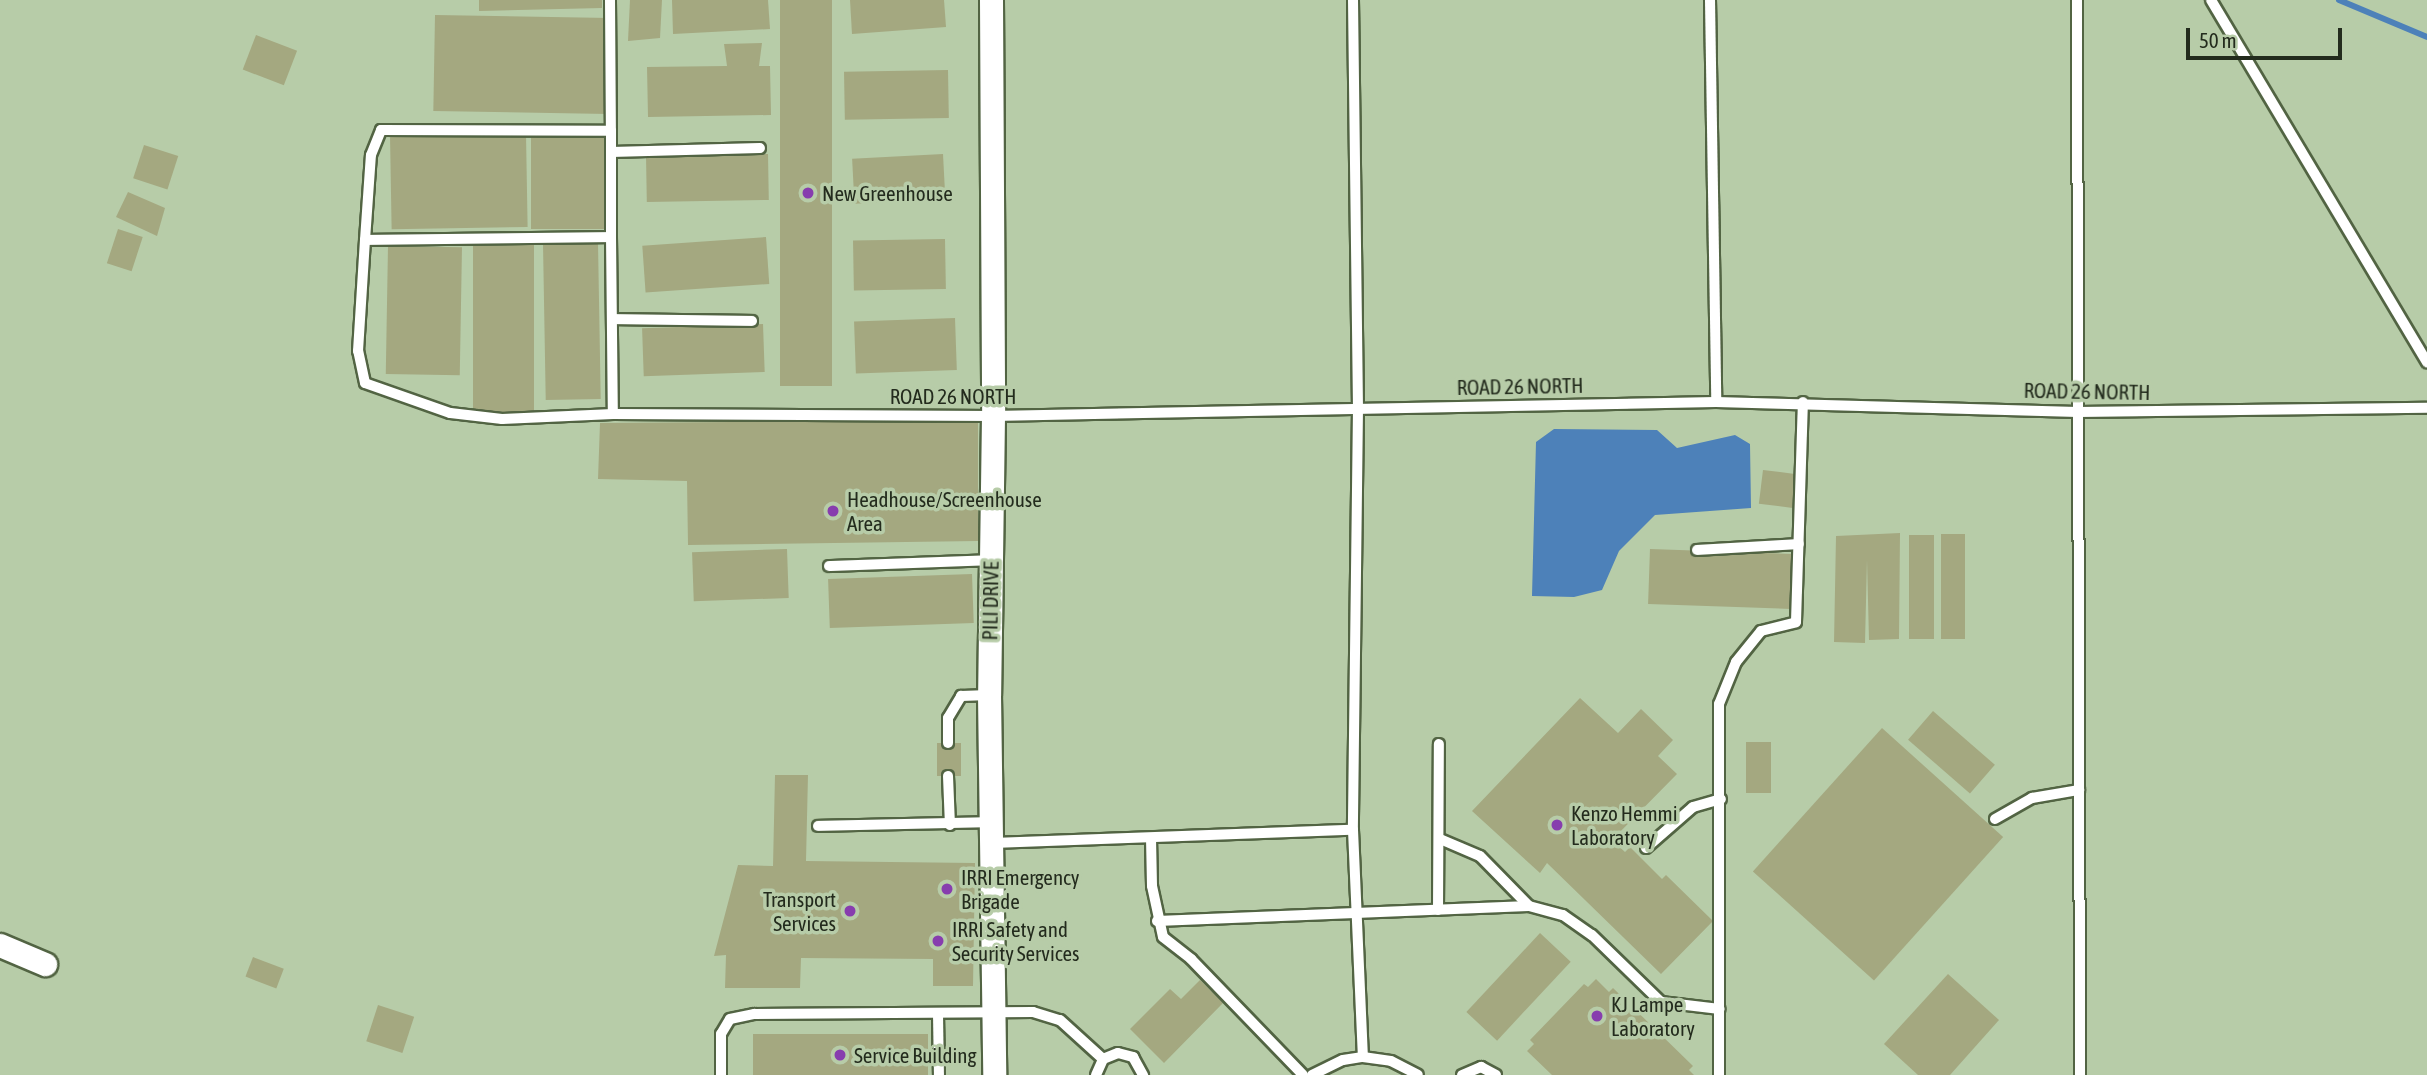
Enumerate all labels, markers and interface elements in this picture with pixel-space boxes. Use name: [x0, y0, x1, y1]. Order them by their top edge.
scale bar: [2189, 14, 2345, 58]
text: 50 m: [2199, 28, 2237, 52]
place label: New Greenhouse: [822, 180, 953, 206]
marker: New Greenhouse: [800, 185, 816, 201]
street label: ROAD 26 NORTH: [1456, 372, 1584, 400]
street label: ROAD 26 NORTH: [2023, 377, 2151, 405]
street label: ROAD 26 NORTH: [890, 383, 1016, 409]
place label: Headhouse/Screenhouse Area: [847, 486, 1042, 536]
marker: Headhouse/Screenhouse Area: [825, 503, 841, 519]
street label: PILI DRIVE: [977, 561, 1003, 641]
place label: Kenzo Hemmi Laboratory: [1571, 800, 1677, 850]
marker: Kenzo Hemmi Laboratory: [1549, 817, 1565, 833]
place label: IRRI Emergency Brigade: [961, 864, 1080, 914]
marker: IRRI Emergency Brigade: [939, 881, 955, 897]
place label: Transport Services: [763, 886, 836, 936]
marker: Transport Services: [842, 903, 858, 919]
place label: IRRI Safety and Security Services: [952, 916, 1080, 966]
marker: IRRI Safety and Security Services: [930, 933, 946, 949]
place label: KJ Lampe Laboratory: [1611, 991, 1695, 1041]
marker: KJ Lampe Laboratory: [1589, 1008, 1605, 1024]
place label: Service Building: [854, 1042, 976, 1068]
marker: Service Building: [832, 1047, 848, 1063]

